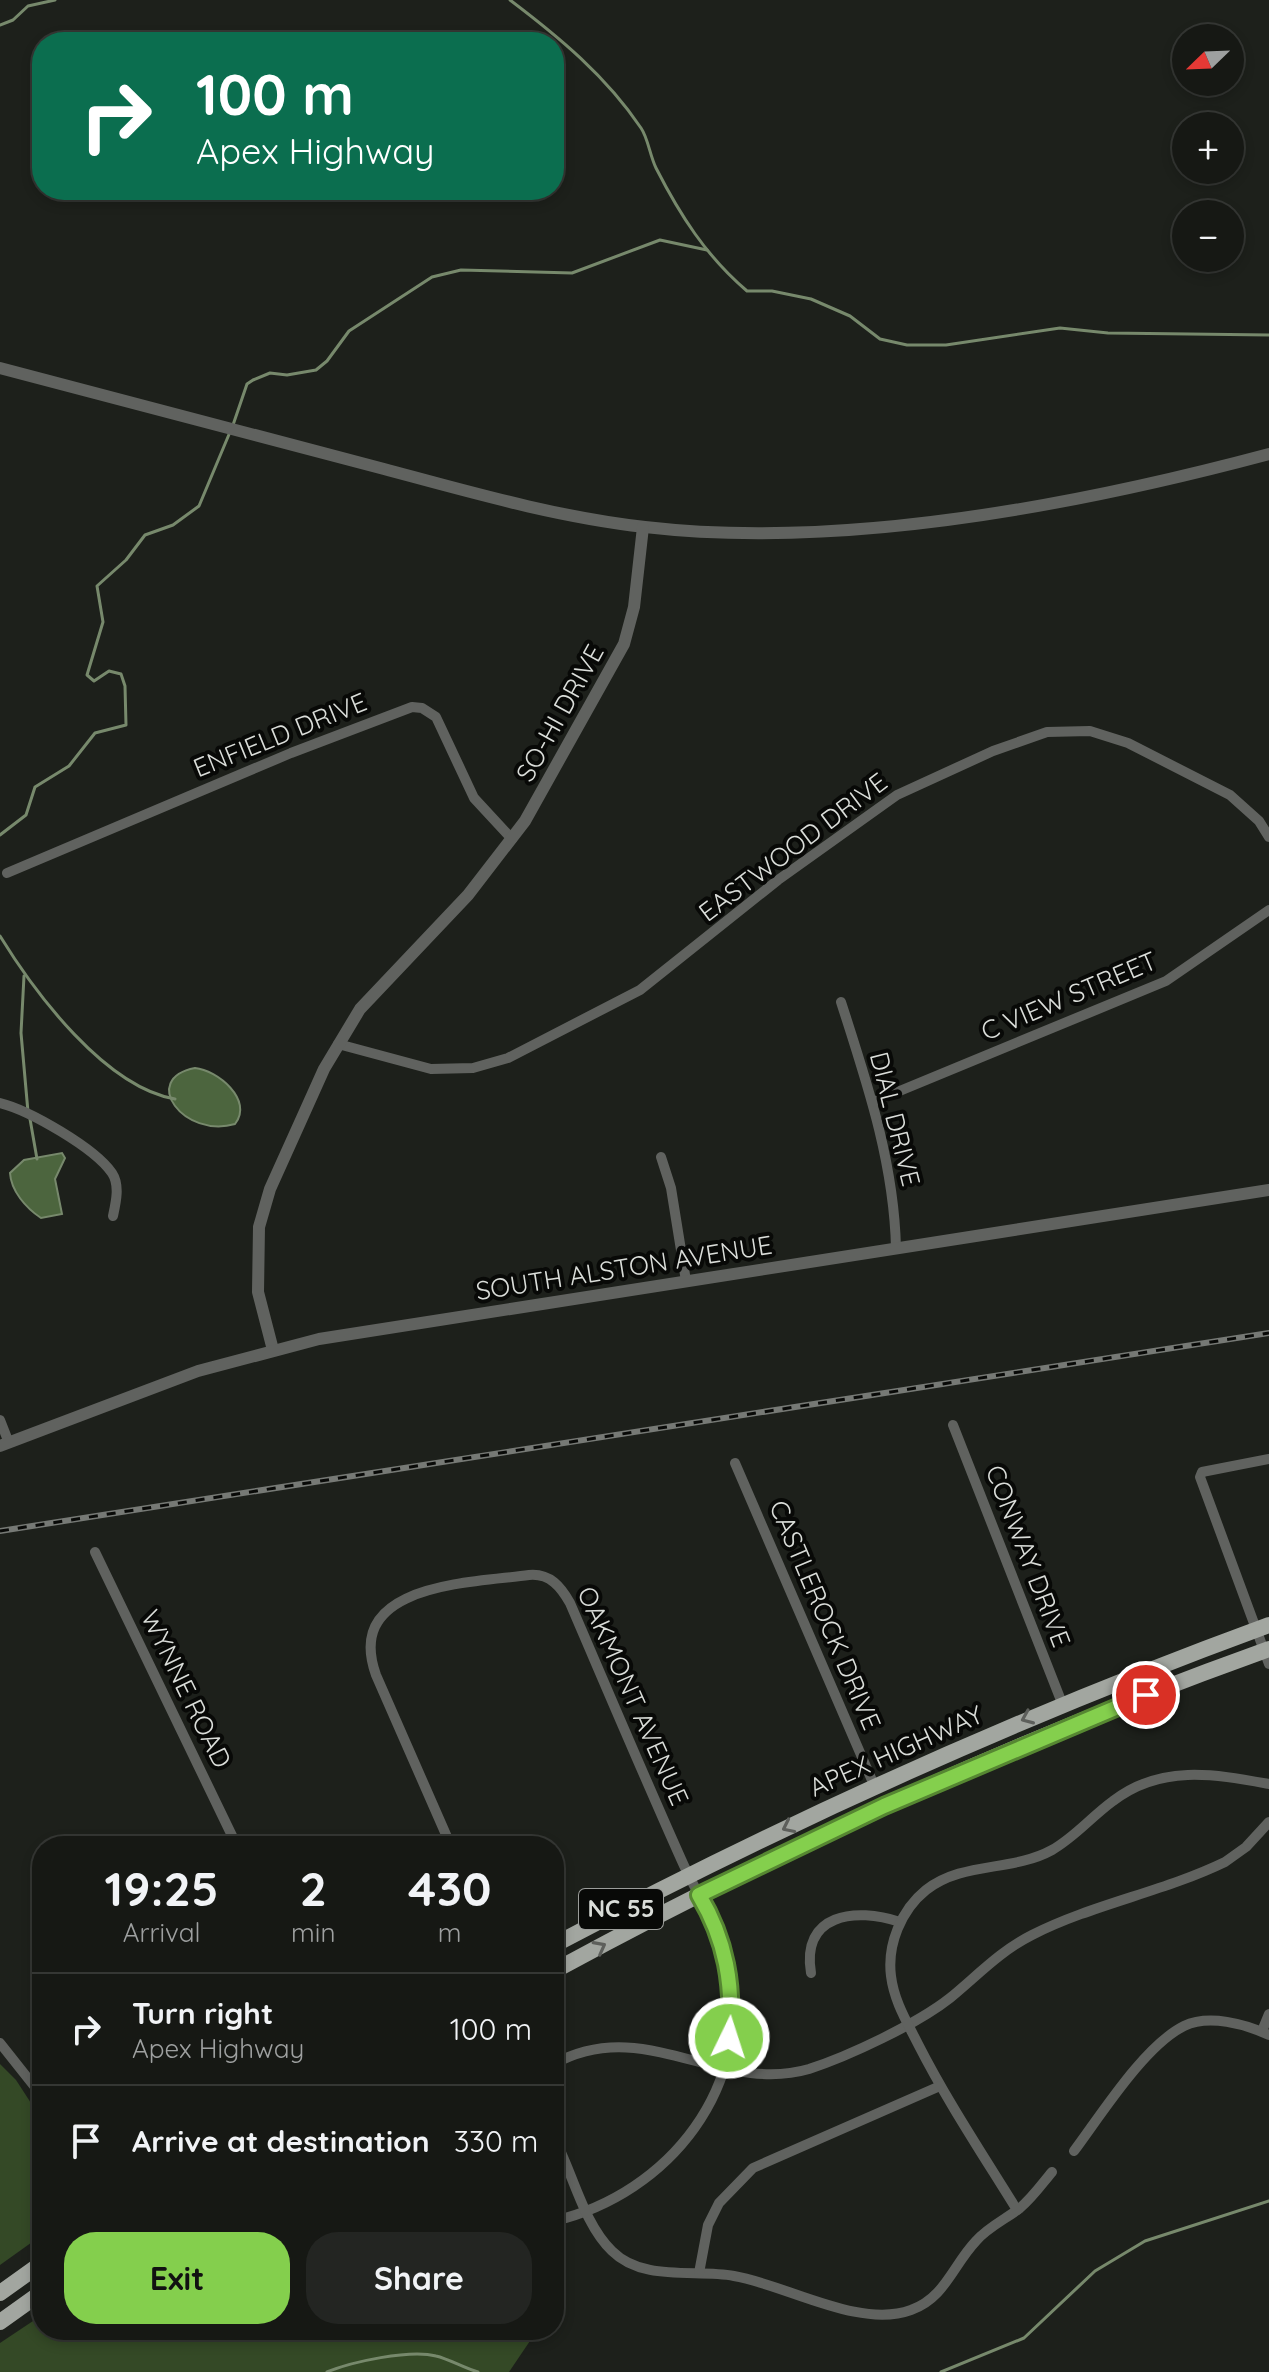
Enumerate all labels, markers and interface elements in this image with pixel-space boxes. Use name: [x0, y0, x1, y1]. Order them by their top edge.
north arrow: [1172, 24, 1244, 96]
map controls: [1172, 24, 1244, 272]
text: 100 m: [196, 59, 354, 129]
icon: right: [64, 64, 168, 168]
button: +: [1172, 112, 1244, 184]
text: Apex Highway: [196, 128, 434, 173]
button: −: [1172, 200, 1244, 272]
street label: SO-HI DRIVE: [508, 638, 611, 787]
street label: ENFIELD DRIVE: [188, 685, 371, 784]
street label: EASTWOOD DRIVE: [692, 765, 893, 928]
street label: C VIEW STREET: [976, 944, 1162, 1047]
street label: DIAL DRIVE: [863, 1048, 928, 1190]
street label: SOUTH ALSTON AVENUE: [473, 1228, 775, 1307]
street label: CONWAY DRIVE: [979, 1460, 1078, 1652]
street label: CASTLEROCK DRIVE: [762, 1495, 889, 1735]
street label: OAKMONT AVENUE: [570, 1581, 697, 1810]
street label: WYNNE ROAD: [134, 1604, 239, 1773]
pin: [1112, 1661, 1180, 1729]
icon: arrive: [1124, 1673, 1168, 1717]
street label: APEX HIGHWAY: [804, 1697, 988, 1804]
one-way arrow: [1021, 1709, 1035, 1725]
one-way arrow: [782, 1818, 797, 1833]
text: 19:25: [105, 1858, 219, 1918]
text: 2: [300, 1858, 327, 1918]
text: 430: [408, 1858, 491, 1918]
road number: NC 55: [579, 1889, 663, 1929]
text: Arrival: [123, 1916, 200, 1949]
text: min: [291, 1916, 335, 1949]
text: m: [438, 1916, 462, 1949]
one-way arrow: [591, 1942, 606, 1957]
text: Turn right: [132, 1994, 273, 2032]
position arrow: [687, 1996, 771, 2080]
icon: right: [64, 2007, 108, 2051]
text: 100 m: [450, 2010, 532, 2048]
text: Apex Highway: [132, 2032, 304, 2065]
icon: arrive: [64, 2119, 108, 2163]
text: Arrive at destination: [132, 2122, 430, 2160]
text: 330 m: [454, 2122, 538, 2160]
button: Exit: [64, 2232, 290, 2324]
button: Share: [306, 2232, 532, 2324]

